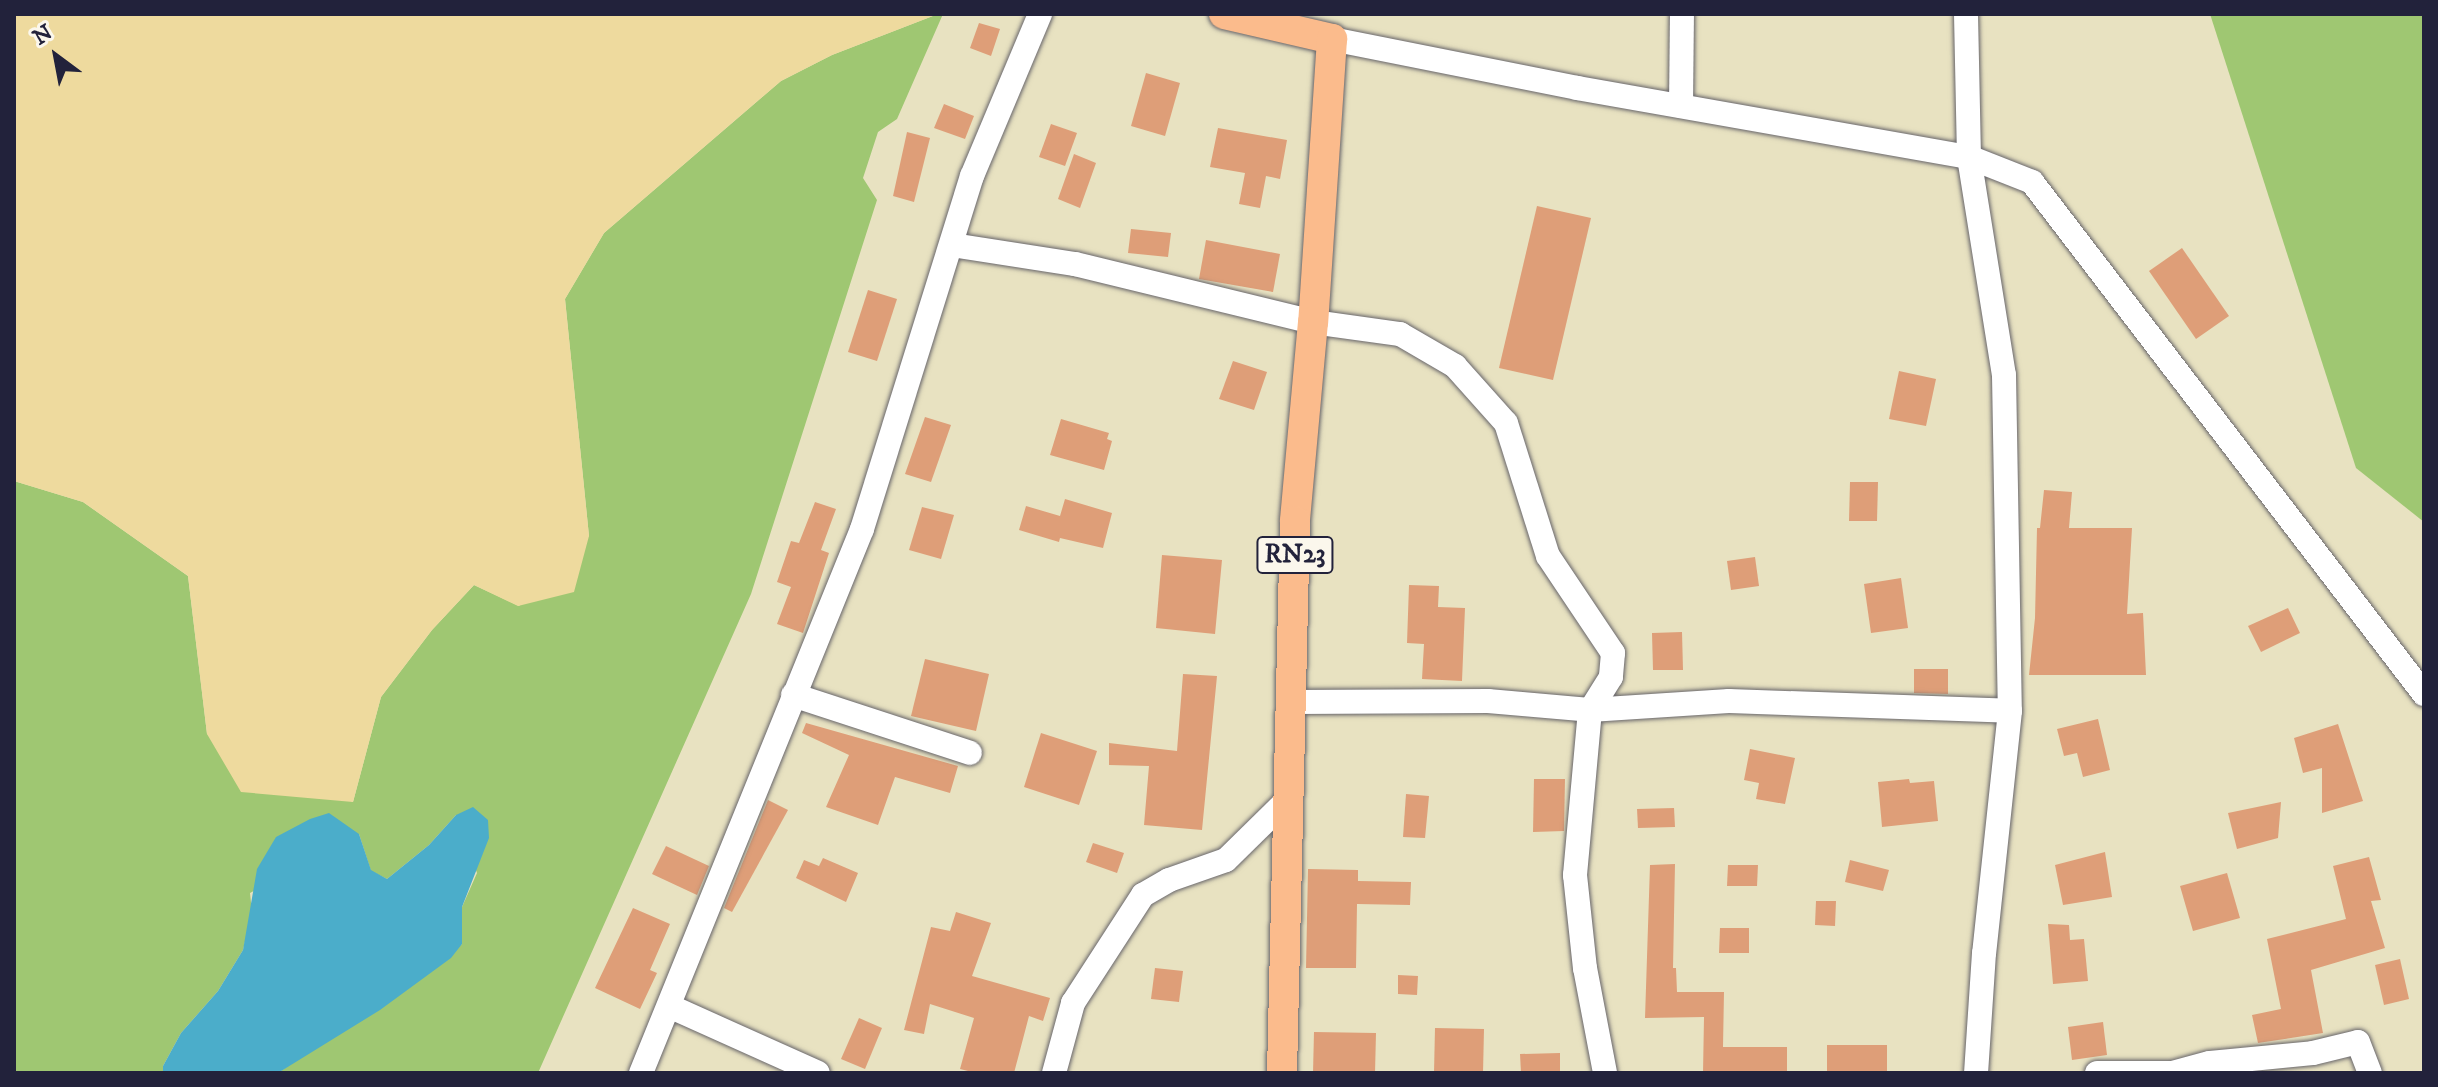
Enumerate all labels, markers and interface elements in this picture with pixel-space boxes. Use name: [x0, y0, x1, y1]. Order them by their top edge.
north arrow: [16, 16, 96, 96]
text: N: [28, 19, 58, 51]
road number: RN23: [1255, 533, 1335, 577]

